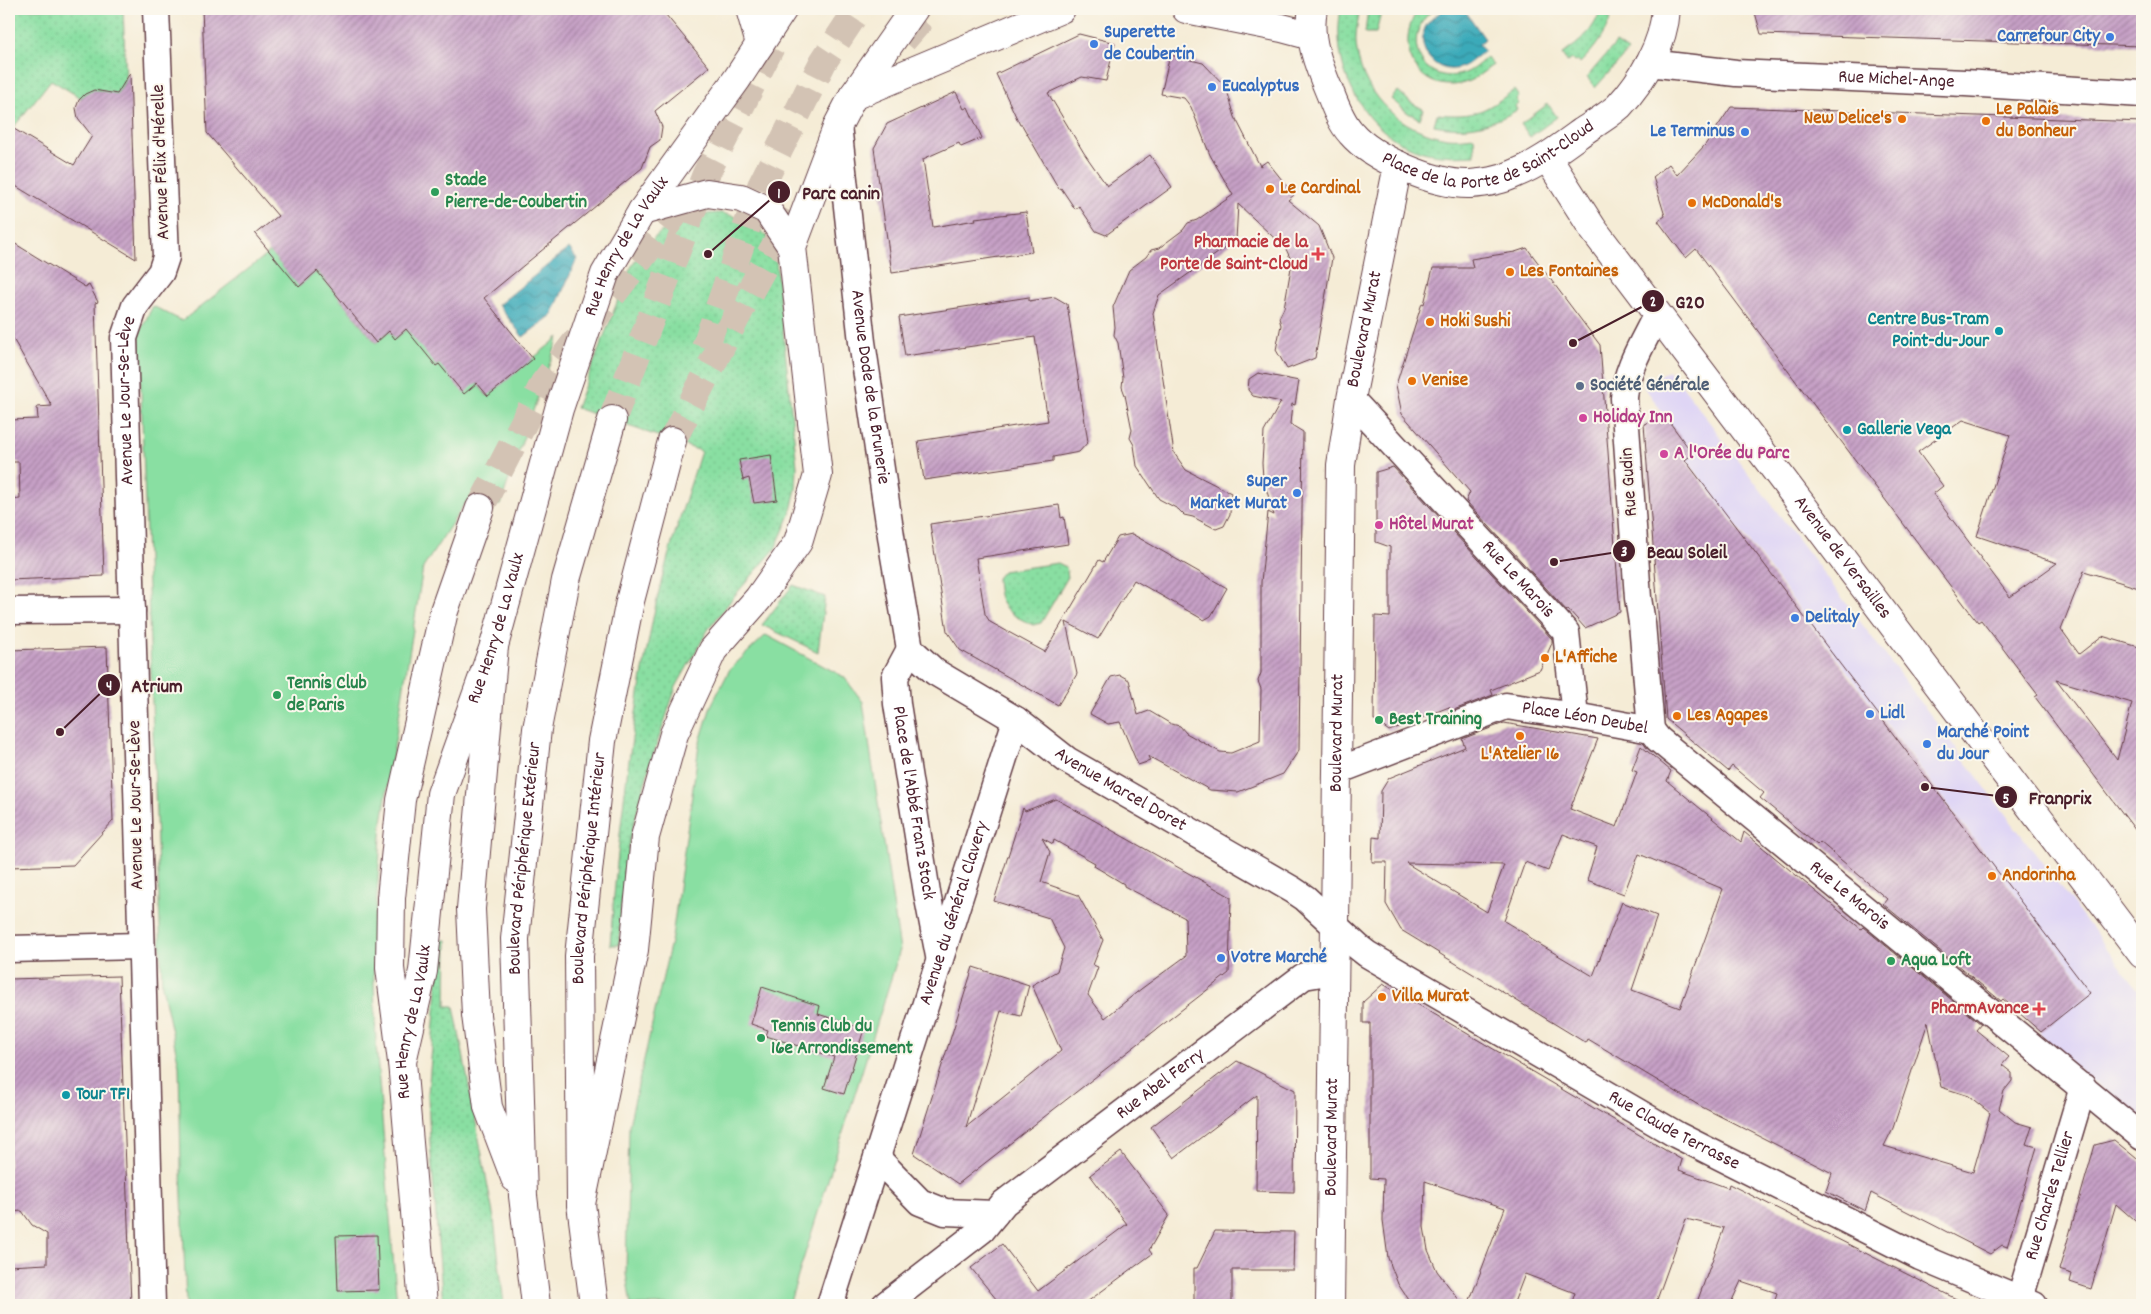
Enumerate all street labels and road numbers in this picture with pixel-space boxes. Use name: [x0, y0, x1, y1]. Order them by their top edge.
street label: Rue Michel-Ange: [1838, 64, 1955, 96]
street label: Avenue Félix d'Hérelle: [146, 84, 178, 240]
street label: Place de la Porte de Saint-Cloud: [1377, 114, 1600, 198]
street label: Rue Henry de La Vaulx: [578, 171, 676, 320]
street label: Boulevard Murat: [1340, 269, 1390, 390]
street label: Avenue Dode de la Brunerie: [843, 288, 897, 486]
street label: Avenue Le Jour-Se-Lève: [111, 312, 144, 486]
street label: Rue Gudin: [1614, 447, 1646, 517]
street label: Avenue de Versailles: [1786, 491, 1898, 625]
street label: Rue Le Marois: [1475, 535, 1561, 625]
street label: Rue Henry de La Vaulx: [461, 550, 532, 708]
street label: Boulevard Murat: [1323, 674, 1352, 792]
street label: Place Léon Deubel: [1520, 695, 1651, 743]
street label: Place de l'Abbé Franz Stock: [884, 704, 942, 902]
street label: Avenue Le Jour-Se-Lève: [122, 720, 152, 890]
street label: Boulevard Périphérique Extérieur: [501, 741, 549, 975]
street label: Avenue Marcel Doret: [1048, 741, 1191, 839]
street label: Boulevard Périphérique Intérieur: [565, 751, 614, 984]
street label: Avenue du Général Clavery: [913, 818, 996, 1009]
street label: Rue Le Marois: [1803, 855, 1896, 938]
street label: Rue Henry de La Vaulx: [388, 944, 439, 1100]
street label: Rue Abel Ferry: [1111, 1042, 1211, 1127]
street label: Boulevard Murat: [1318, 1078, 1346, 1196]
street label: Rue Claude Terrasse: [1603, 1084, 1744, 1178]
street label: Rue Charles Tellier: [2019, 1128, 2083, 1264]

